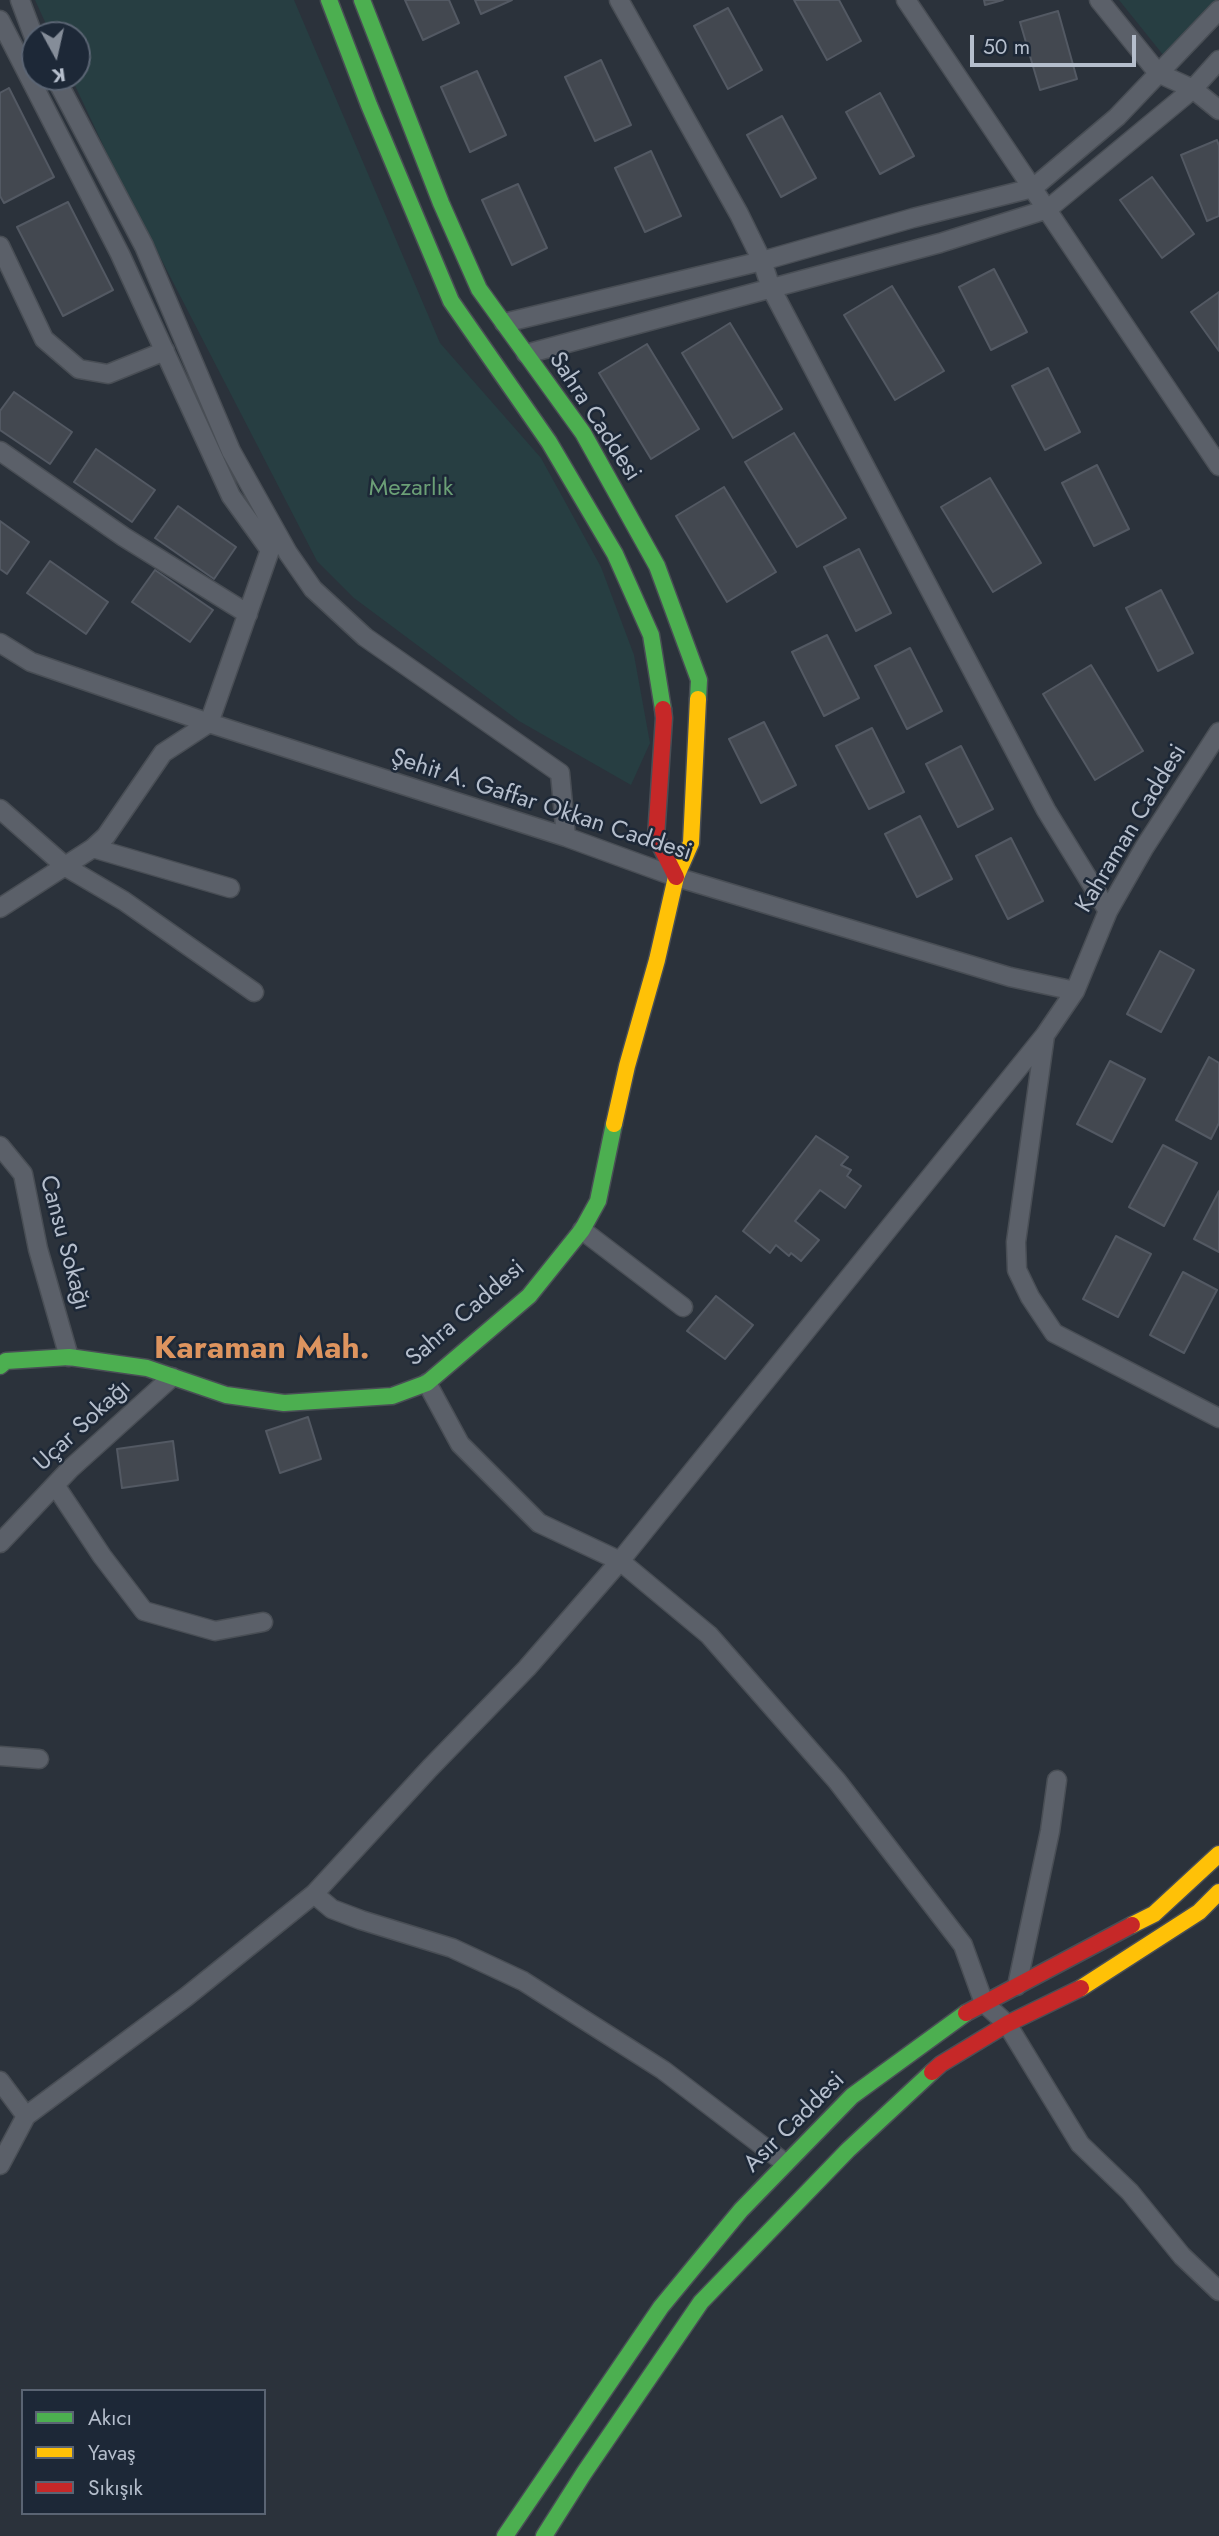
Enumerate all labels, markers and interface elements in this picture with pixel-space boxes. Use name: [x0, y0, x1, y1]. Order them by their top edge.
north arrow: [21, 21, 91, 91]
scale bar: [974, 21, 1140, 65]
text: 50 m: [983, 32, 1030, 62]
text: K: [50, 61, 67, 90]
street label: Sahra Caddesi: [542, 347, 646, 487]
park label: Mezarlık: [369, 475, 453, 503]
street label: Kahraman Caddesi: [1070, 740, 1194, 918]
street label: Şehit A. Gaffar Okkan Caddesi: [387, 744, 695, 868]
street label: Cansu Sokağı: [32, 1172, 96, 1314]
street label: Sahra Caddesi: [401, 1255, 531, 1373]
district label: Karaman Mah.: [154, 1331, 370, 1369]
street label: Uçar Sokağı: [29, 1374, 137, 1478]
street label: Asır Caddesi: [739, 2067, 851, 2179]
legend: [21, 2389, 266, 2515]
text: Akıcı: [88, 2403, 132, 2433]
text: Yavaş: [88, 2438, 135, 2468]
text: Sıkışık: [88, 2473, 143, 2503]

